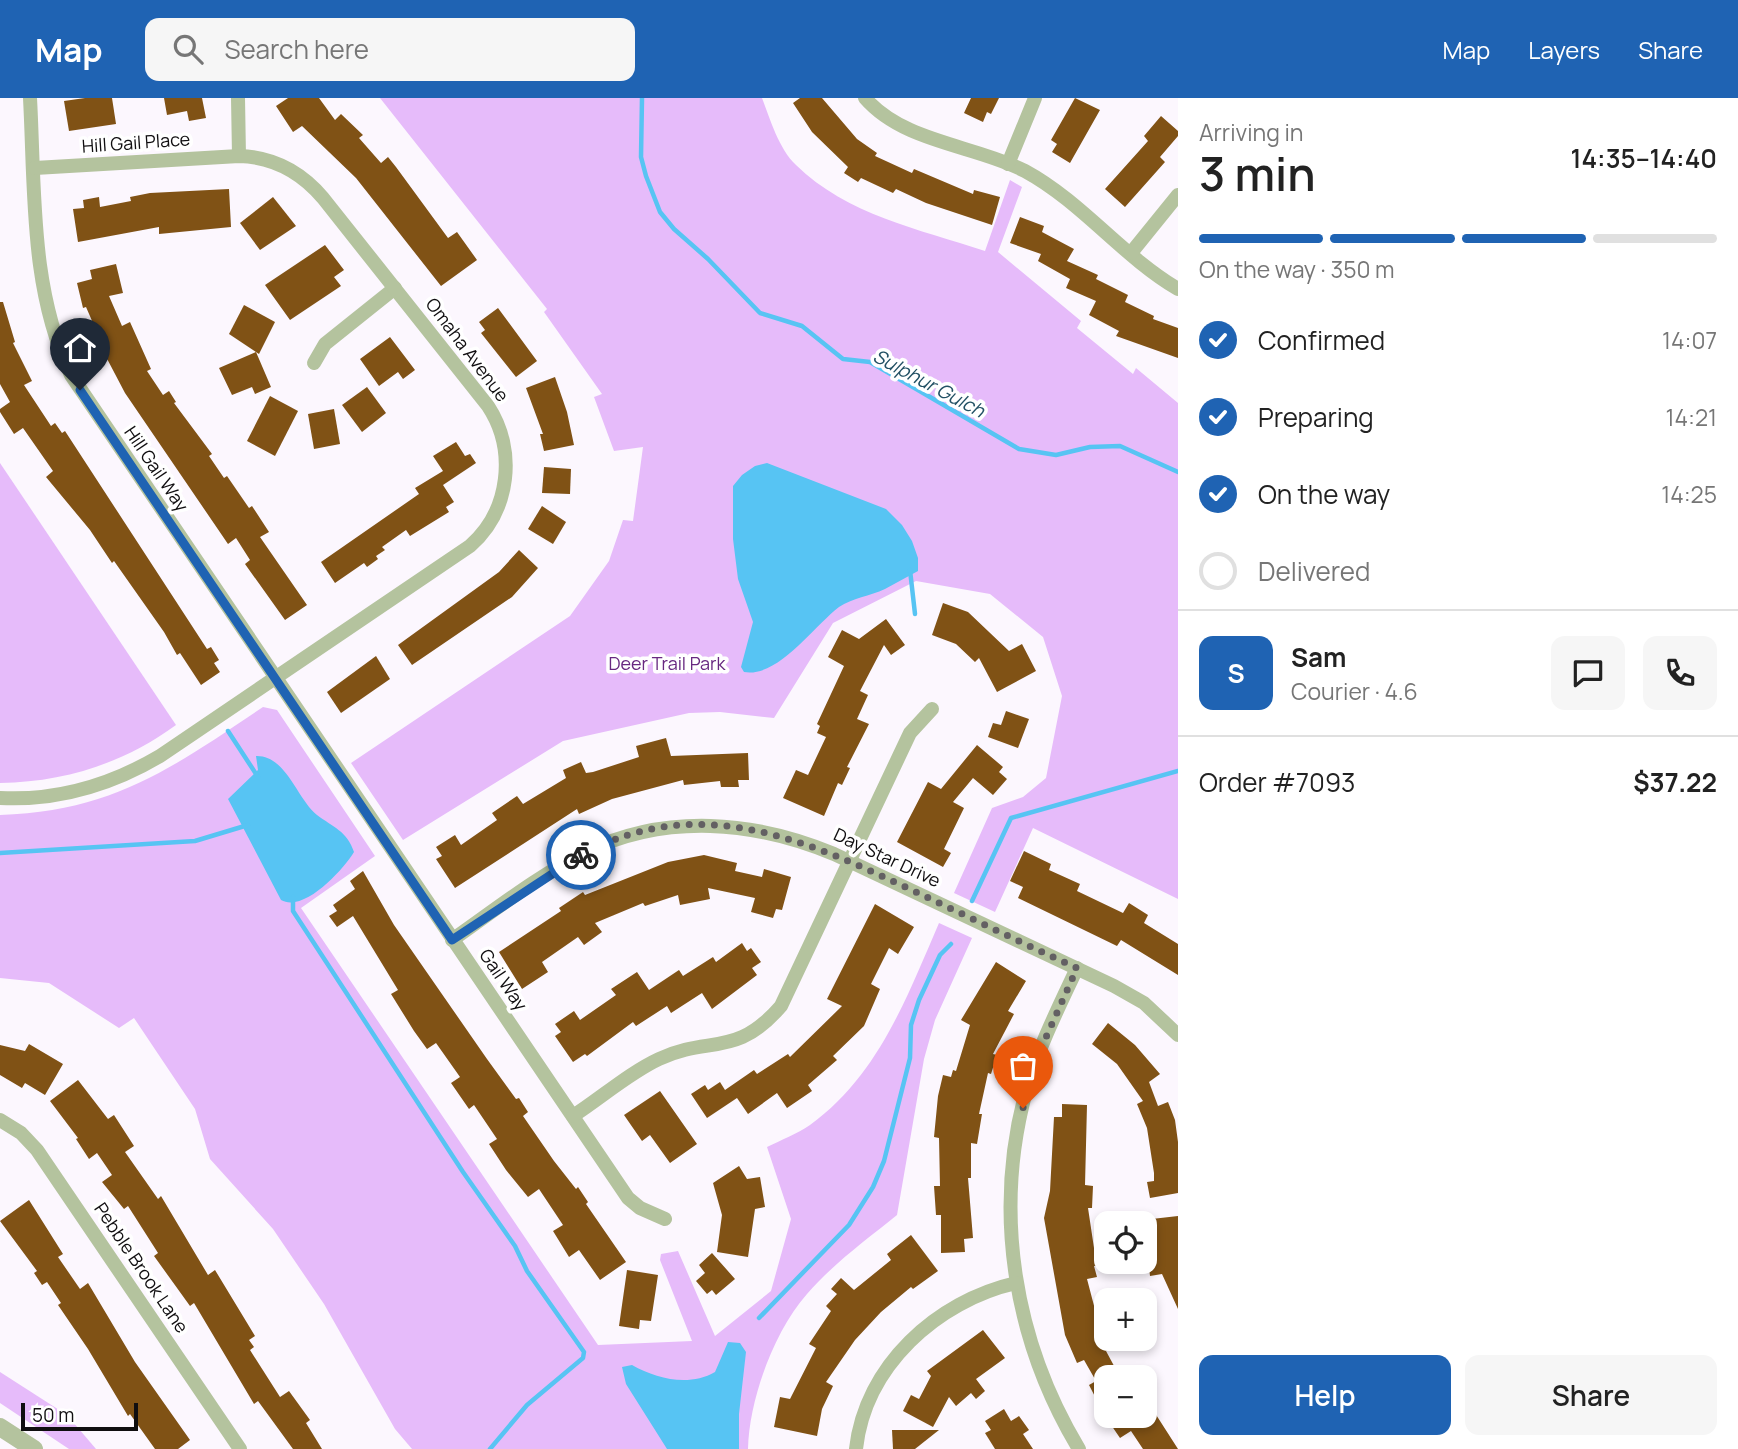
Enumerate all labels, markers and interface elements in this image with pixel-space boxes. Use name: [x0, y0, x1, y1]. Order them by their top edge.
search box: [145, 18, 635, 81]
text: Map: [35, 27, 103, 72]
icon: search: [169, 30, 207, 68]
text: Search here: [225, 31, 369, 67]
text: Map: [1443, 33, 1490, 66]
text: Layers: [1528, 33, 1600, 66]
text: Share: [1638, 33, 1703, 66]
text: Arriving in: [1199, 116, 1304, 148]
street label: Hill Gail Place: [81, 126, 191, 158]
text: 14:35–14:40: [1570, 140, 1717, 176]
text: 3 min: [1199, 142, 1316, 205]
text: On the way · 350 m: [1199, 253, 1395, 285]
street label: Omaha Avenue: [421, 293, 515, 406]
pin: [50, 318, 110, 390]
icon: check: [1199, 321, 1237, 359]
text: Confirmed: [1258, 322, 1385, 358]
text: 14:07: [1662, 324, 1717, 356]
icon: home: [61, 329, 99, 367]
water label: Sulphur Gulch: [869, 343, 990, 424]
icon: check: [1199, 398, 1237, 436]
text: Preparing: [1258, 399, 1374, 435]
text: 14:21: [1666, 401, 1717, 433]
street label: Hill Gail Way: [119, 421, 195, 516]
icon: check: [1199, 475, 1237, 513]
text: On the way: [1258, 476, 1390, 512]
text: 14:25: [1661, 478, 1717, 510]
text: Delivered: [1258, 553, 1370, 589]
button: chat: [1551, 636, 1625, 710]
button: phone: [1643, 636, 1717, 710]
text: Sam: [1291, 639, 1346, 675]
park label: Deer Trail Park: [608, 651, 727, 675]
text: S: [1227, 655, 1245, 691]
text: Courier · 4.6: [1291, 675, 1418, 707]
text: Order #7093: [1199, 764, 1355, 800]
text: $37.22: [1633, 764, 1717, 800]
courier: [546, 820, 616, 890]
street label: Day Star Drive: [830, 822, 945, 892]
icon: bike: [562, 836, 600, 874]
street label: Gail Way: [474, 944, 534, 1015]
pin: [993, 1036, 1053, 1108]
icon: bag: [1004, 1047, 1042, 1085]
street label: Pebble Brook Lane: [89, 1198, 194, 1337]
map controls: [1094, 1211, 1157, 1428]
button: locate: [1094, 1211, 1157, 1274]
button: +: [1094, 1288, 1157, 1351]
button: Help: [1199, 1355, 1451, 1435]
button: Share: [1465, 1355, 1717, 1435]
button: −: [1094, 1365, 1157, 1428]
scale bar: [21, 1400, 138, 1432]
text: 50 m: [32, 1402, 74, 1428]

